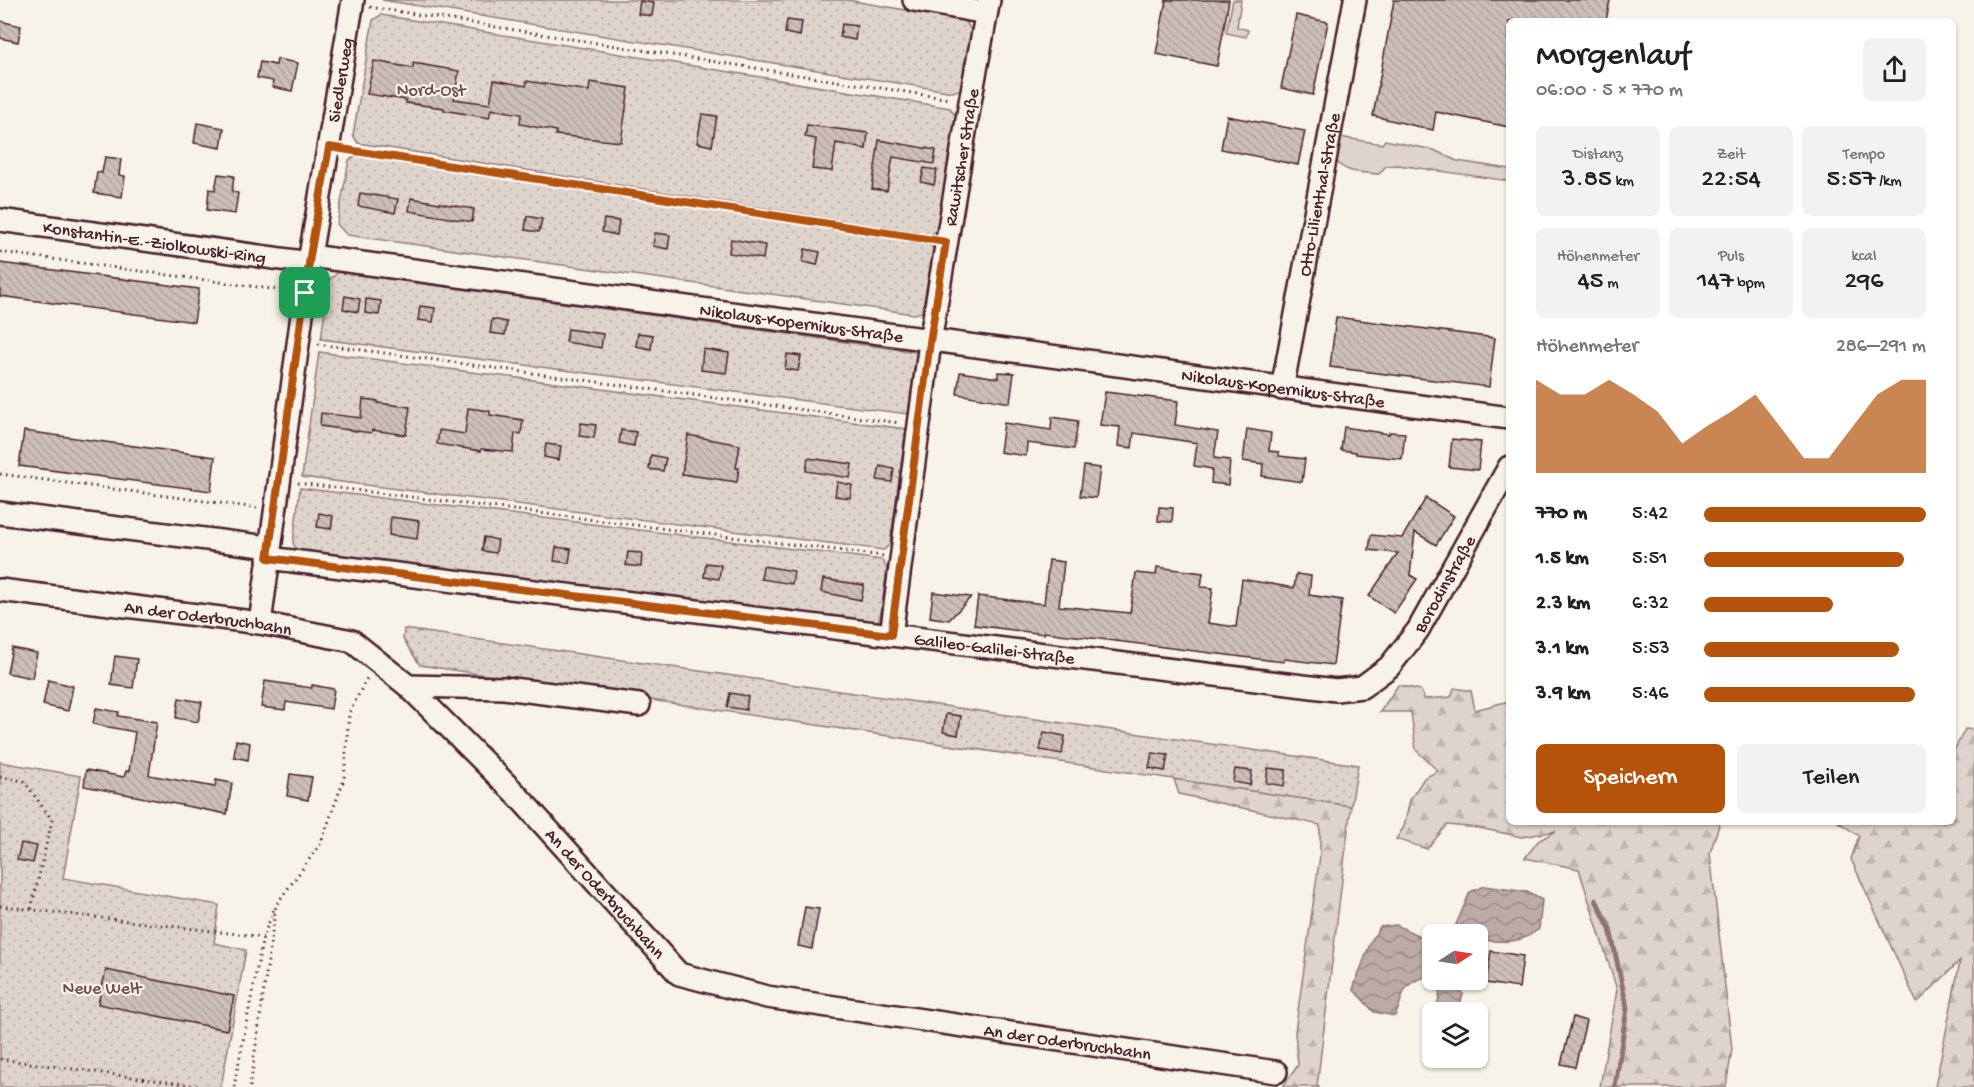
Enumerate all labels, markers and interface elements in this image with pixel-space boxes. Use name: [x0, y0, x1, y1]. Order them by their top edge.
street label: Siedlerweg: [325, 36, 359, 124]
text: Morgenlauf: [1536, 38, 1690, 76]
button: share: [1863, 38, 1926, 101]
text: 06:00 · 5 × 770 m: [1536, 80, 1683, 103]
park label: Nord-Ost: [397, 81, 467, 102]
street label: Rawitscher Straße: [941, 86, 985, 228]
street label: Otto-Lilienthal-Straße: [1295, 111, 1347, 278]
text: Distanz: [1573, 146, 1623, 165]
text: Zeit: [1717, 146, 1745, 165]
text: Tempo: [1843, 146, 1885, 165]
text: 3.85: [1562, 165, 1612, 196]
text: 22:54: [1701, 165, 1761, 196]
text: 5:57: [1826, 165, 1875, 196]
text: km: [1612, 173, 1634, 192]
text: /km: [1875, 173, 1902, 192]
street label: Konstantin-E.-Ziolkowski-Ring: [41, 218, 267, 270]
text: Höhenmeter: [1557, 248, 1639, 267]
text: Puls: [1718, 248, 1744, 267]
text: kcal: [1852, 248, 1876, 267]
pin: [279, 267, 330, 318]
text: 45: [1577, 267, 1603, 298]
text: 147: [1697, 267, 1733, 298]
text: 296: [1845, 267, 1883, 298]
text: m: [1603, 275, 1619, 294]
text: bpm: [1733, 275, 1765, 294]
icon: arrive: [288, 276, 321, 309]
street label: Nikolaus-Kopernikus-Straße: [698, 301, 905, 349]
text: Höhenmeter: [1536, 336, 1638, 359]
text: 286–291 m: [1836, 336, 1926, 359]
street label: Nikolaus-Kopernikus-Straße: [1180, 366, 1387, 414]
text: 770 m: [1536, 503, 1587, 526]
text: 5:42: [1632, 503, 1668, 526]
street label: Borodinstraße: [1410, 532, 1482, 638]
text: 1.5 km: [1536, 548, 1589, 571]
text: 5:51: [1632, 548, 1667, 571]
text: 2.3 km: [1536, 593, 1590, 616]
text: 6:32: [1632, 593, 1669, 616]
street label: An der Oderbruchbahn: [123, 598, 294, 642]
street label: Galileo-Galilei-Straße: [913, 630, 1076, 671]
text: 3.1 km: [1536, 638, 1589, 661]
text: 5:53: [1632, 638, 1670, 661]
text: 3.9 km: [1536, 683, 1591, 706]
text: 5:46: [1632, 683, 1668, 706]
button: Speichern: [1536, 744, 1725, 813]
button: Teilen: [1737, 744, 1926, 813]
street label: An der Oderbruchbahn: [539, 825, 669, 965]
north arrow: [1422, 924, 1488, 990]
map controls: [1422, 924, 1488, 1068]
park label: Neue Welt: [63, 979, 143, 1000]
button: layers: [1422, 1002, 1488, 1068]
street label: An der Oderbruchbahn: [982, 1021, 1153, 1067]

